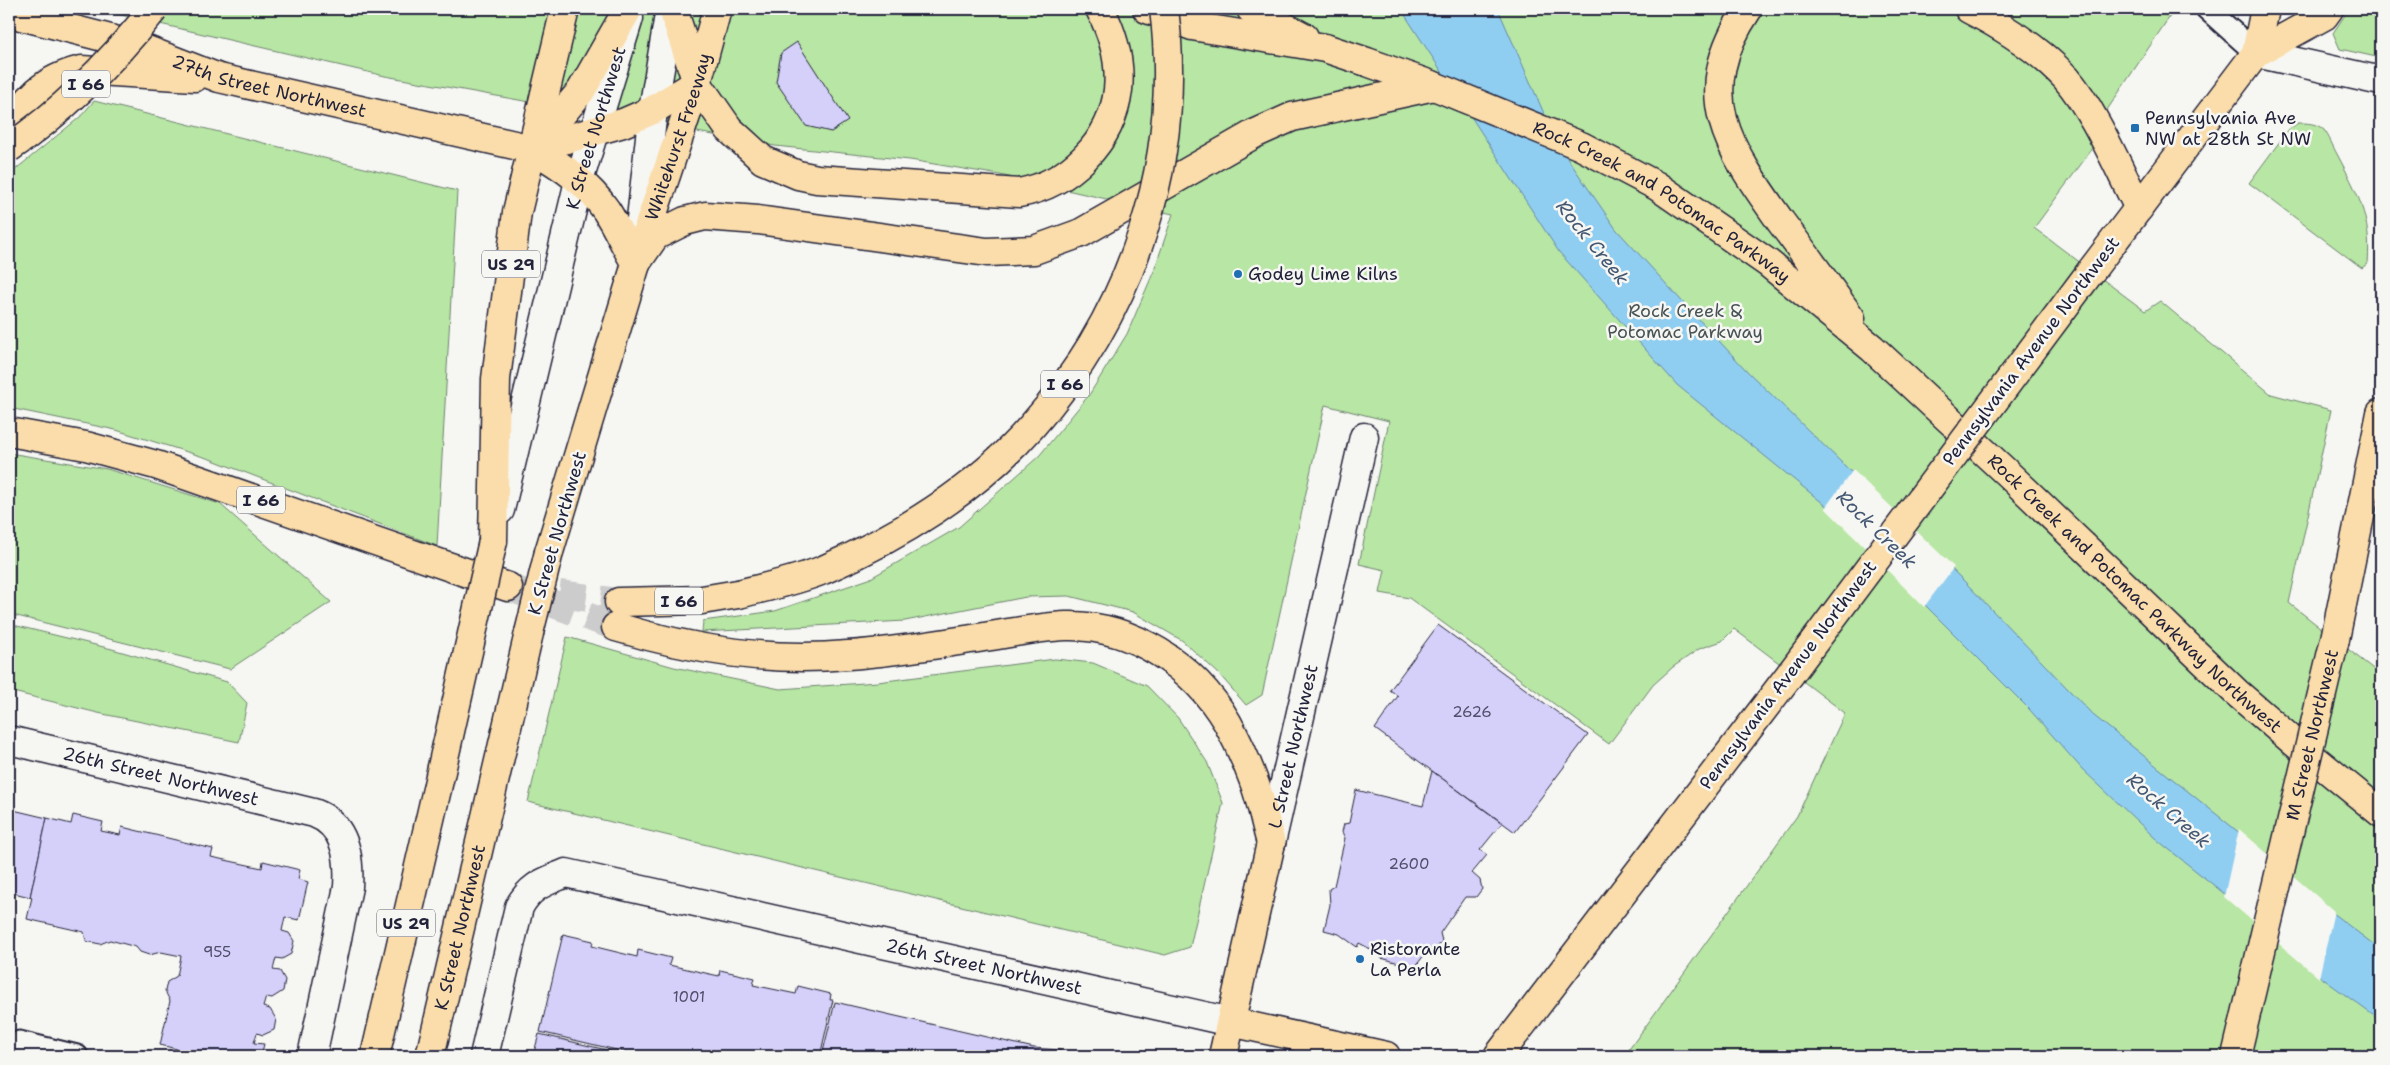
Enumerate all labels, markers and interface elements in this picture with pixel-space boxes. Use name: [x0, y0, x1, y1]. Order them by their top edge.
street label: K Street Northwest: [561, 43, 632, 212]
street label: 27th Street Northwest: [169, 49, 369, 123]
street label: Whitehurst Freeway: [639, 50, 717, 224]
road number: I 66: [62, 70, 110, 98]
place label: Pennsylvania Ave NW at 28th St NW: [2145, 106, 2311, 151]
street label: Rock Creek and Potomac Parkway: [1527, 119, 1793, 291]
marker: Pennsylvania Ave NW at 28th St NW: [2129, 122, 2141, 134]
water label: Rock Creek: [1552, 195, 1634, 289]
street label: Pennsylvania Avenue Northwest: [1937, 231, 2125, 470]
road number: US 29: [482, 250, 540, 278]
place label: Godey Lime Kilns: [1248, 262, 1398, 286]
marker: Godey Lime Kilns: [1232, 268, 1244, 280]
park label: Rock Creek & Potomac Parkway: [1607, 299, 1763, 344]
road number: I 66: [1041, 370, 1089, 398]
street label: K Street Northwest: [522, 448, 592, 618]
street label: Rock Creek and Potomac Parkway Northwest: [1982, 449, 2287, 738]
water label: Rock Creek: [1831, 485, 1922, 574]
road number: I 66: [237, 486, 285, 514]
street label: Pennsylvania Avenue Northwest: [1694, 555, 1882, 794]
road number: I 66: [655, 588, 703, 614]
street label: M Street Northwest: [2280, 647, 2344, 823]
street label: L Street Northwest: [1263, 662, 1324, 831]
house number: 2626: [1452, 702, 1492, 722]
street label: 26th Street Northwest: [60, 741, 261, 811]
water label: Rock Creek: [2122, 767, 2216, 854]
street label: K Street Northwest: [429, 842, 491, 1013]
house number: 2600: [1389, 854, 1429, 874]
road number: US 29: [377, 910, 435, 936]
street label: 26th Street Northwest: [884, 933, 1085, 1000]
place label: Ristorante La Perla: [1370, 937, 1461, 982]
house number: 955: [203, 942, 231, 962]
marker: Ristorante La Perla: [1354, 953, 1366, 965]
house number: 1001: [673, 987, 705, 1007]

